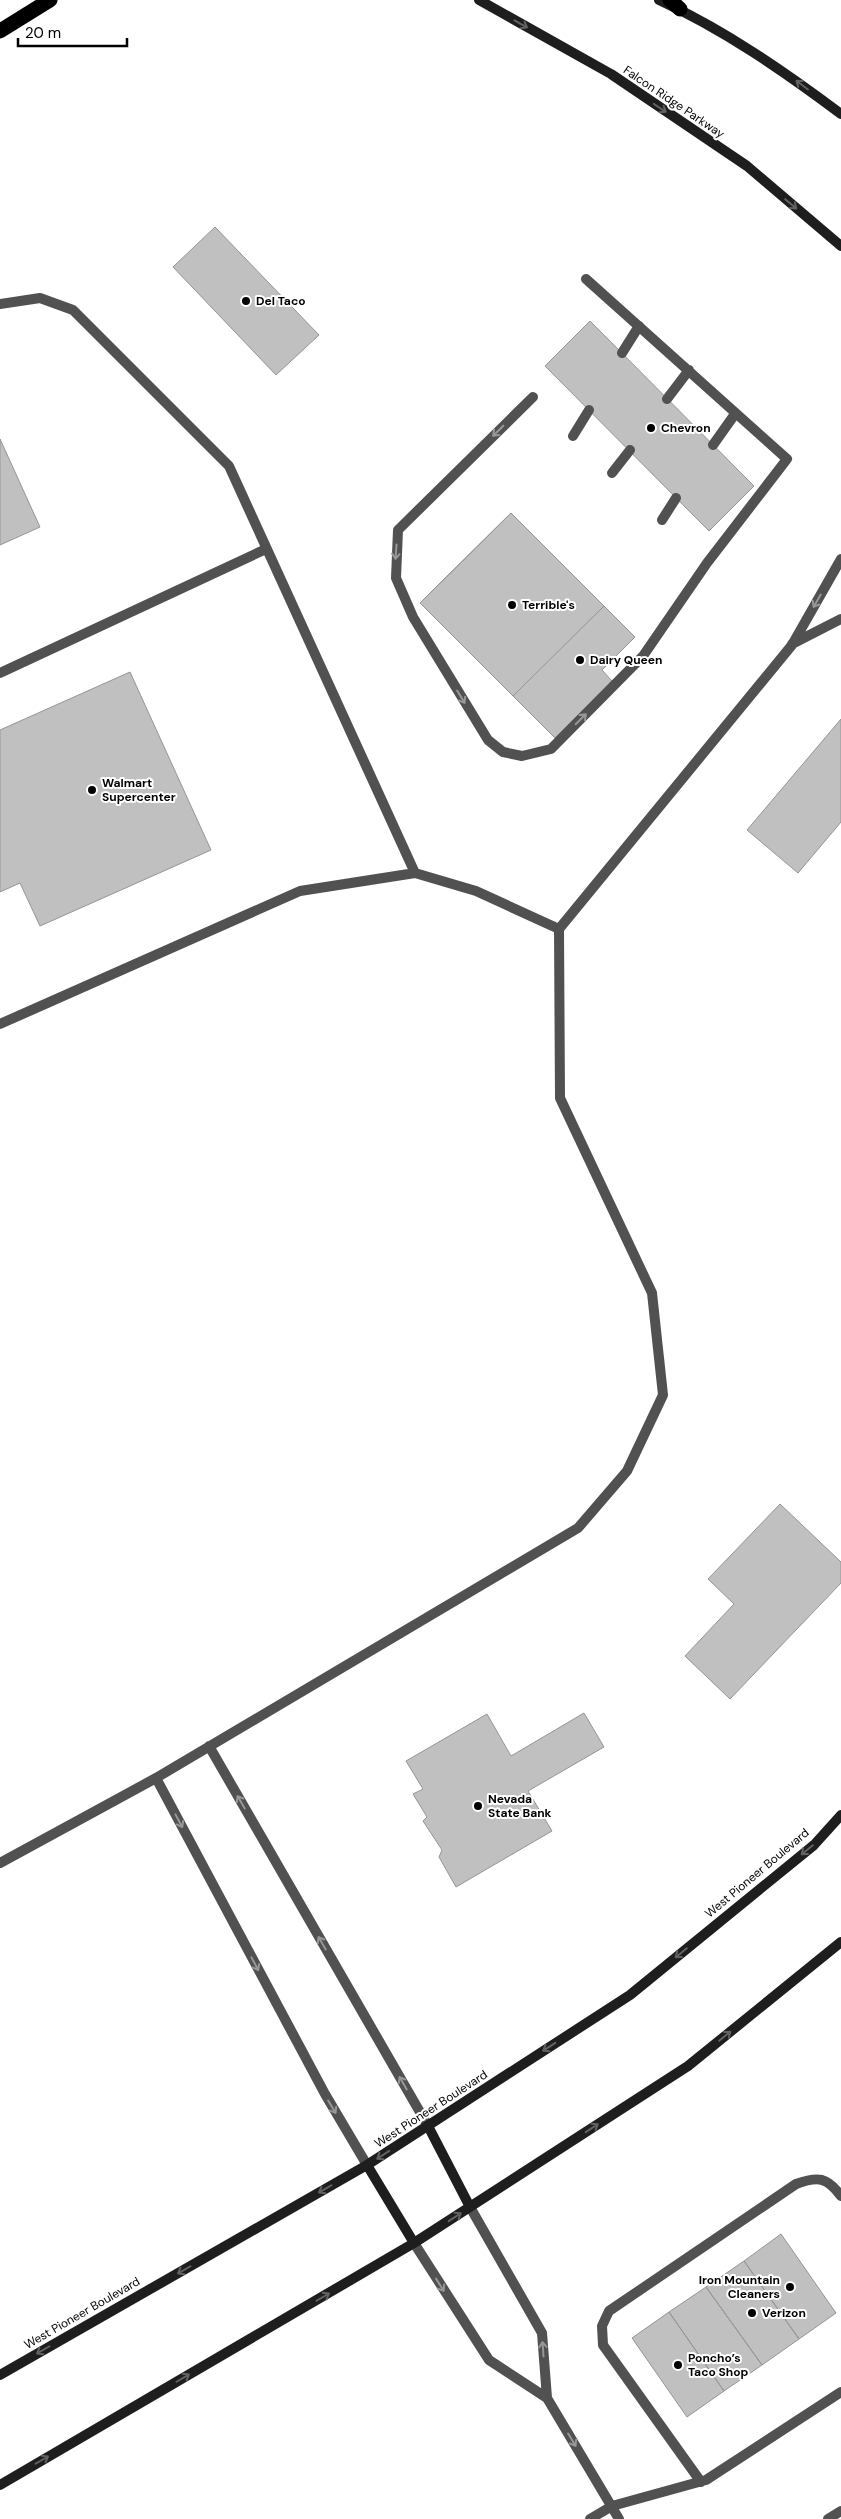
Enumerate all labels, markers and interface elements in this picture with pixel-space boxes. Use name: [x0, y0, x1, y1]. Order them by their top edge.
scale bar: [18, 15, 126, 47]
one-way arrow: [514, 19, 529, 29]
text: 20 m: [25, 23, 61, 43]
street label: Falcon Ridge Parkway: [620, 62, 728, 142]
one-way arrow: [795, 80, 809, 90]
one-way arrow: [653, 103, 667, 113]
one-way arrow: [785, 198, 798, 209]
place label: Del Taco: [256, 293, 306, 309]
marker: Del Taco: [240, 295, 252, 307]
place label: Chevron: [661, 420, 711, 436]
marker: Chevron: [645, 422, 657, 434]
one-way arrow: [492, 425, 504, 437]
one-way arrow: [391, 543, 401, 559]
one-way arrow: [811, 594, 821, 608]
place label: Terrible's: [522, 597, 575, 613]
marker: Terrible's: [506, 599, 518, 611]
place label: Dairy Queen: [590, 652, 662, 668]
marker: Dairy Queen: [574, 654, 586, 666]
one-way arrow: [457, 690, 467, 704]
one-way arrow: [575, 713, 587, 725]
place label: Walmart Supercenter: [102, 775, 176, 805]
marker: Walmart Supercenter: [86, 784, 98, 796]
place label: Nevada State Bank: [488, 1791, 552, 1821]
one-way arrow: [236, 1794, 246, 1809]
marker: Nevada State Bank: [472, 1800, 484, 1812]
one-way arrow: [174, 1813, 184, 1828]
street label: West Pioneer Boulevard: [702, 1825, 812, 1921]
one-way arrow: [801, 1844, 814, 1855]
one-way arrow: [317, 1936, 327, 1950]
one-way arrow: [675, 1947, 688, 1958]
one-way arrow: [251, 1956, 260, 1971]
one-way arrow: [718, 2030, 731, 2041]
one-way arrow: [542, 2042, 556, 2052]
street label: West Pioneer Boulevard: [372, 2067, 490, 2151]
one-way arrow: [398, 2077, 408, 2091]
one-way arrow: [328, 2100, 338, 2114]
one-way arrow: [584, 2123, 598, 2133]
one-way arrow: [377, 2150, 391, 2160]
one-way arrow: [318, 2184, 332, 2194]
one-way arrow: [448, 2212, 462, 2222]
one-way arrow: [177, 2265, 191, 2275]
place label: Iron Mountain Cleaners: [699, 2272, 780, 2302]
street label: West Pioneer Boulevard: [21, 2273, 143, 2353]
one-way arrow: [436, 2277, 446, 2291]
marker: Iron Mountain Cleaners: [784, 2281, 796, 2293]
one-way arrow: [315, 2291, 330, 2301]
place label: Verizon: [762, 2305, 806, 2321]
marker: Verizon: [746, 2307, 758, 2319]
one-way arrow: [538, 2342, 548, 2358]
one-way arrow: [36, 2346, 50, 2356]
place label: Poncho’s Taco Shop: [688, 2350, 749, 2380]
marker: Poncho’s Taco Shop: [672, 2359, 684, 2371]
one-way arrow: [175, 2373, 189, 2383]
one-way arrow: [567, 2432, 577, 2446]
one-way arrow: [35, 2455, 49, 2465]

